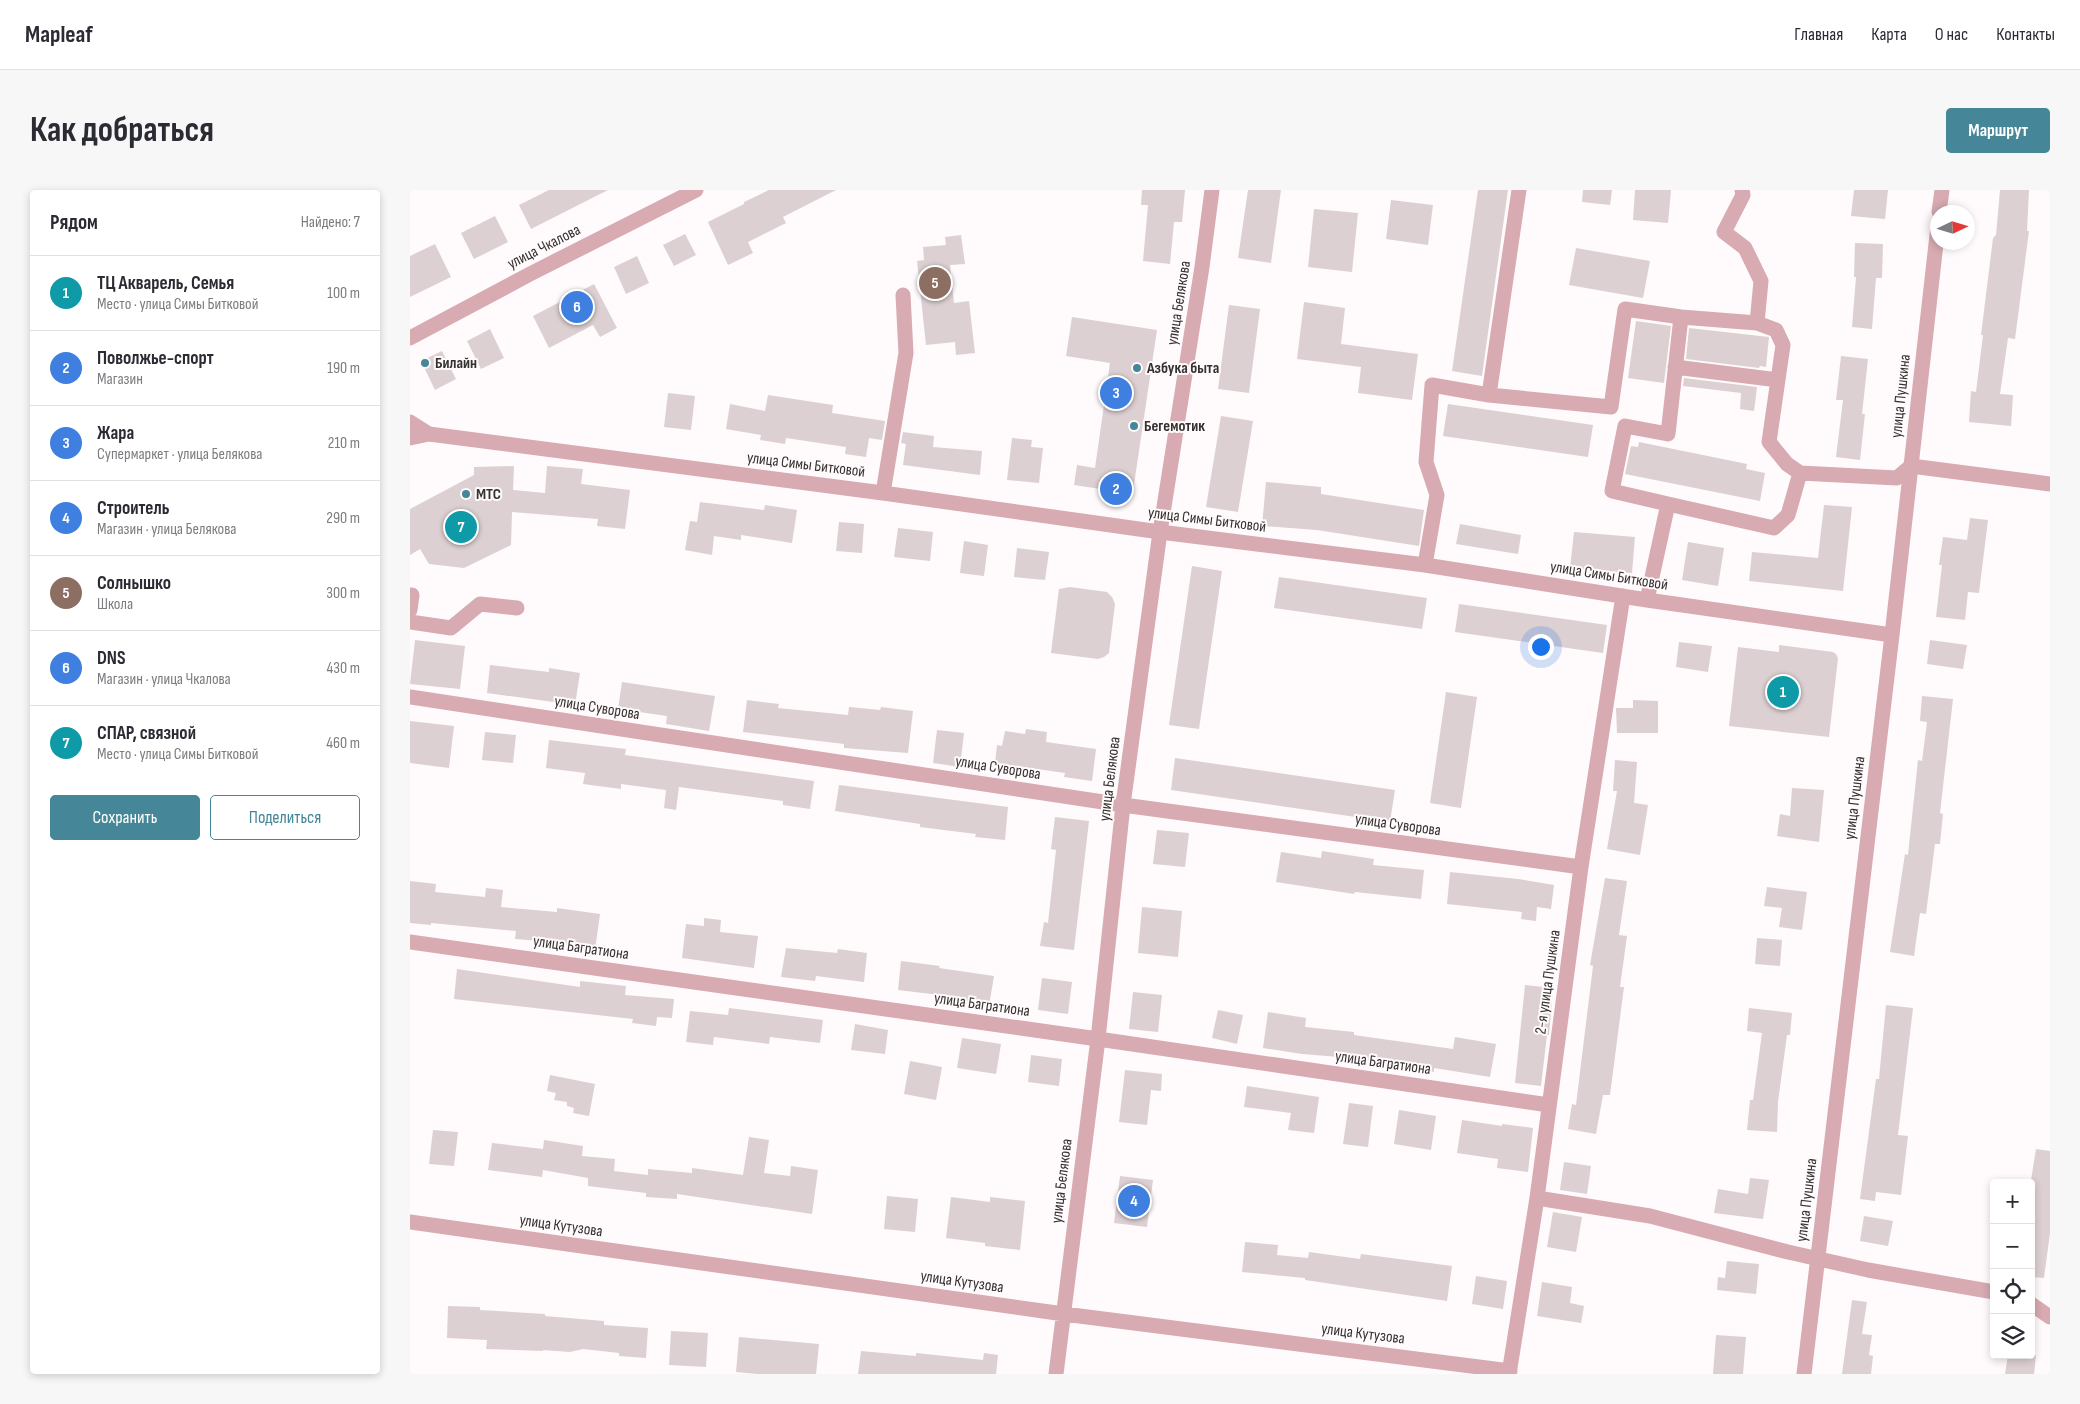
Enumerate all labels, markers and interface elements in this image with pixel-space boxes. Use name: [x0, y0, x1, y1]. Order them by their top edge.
text: Mapleaf: [25, 20, 93, 49]
text: Главная: [1794, 24, 1843, 45]
text: Карта: [1871, 24, 1907, 45]
text: О нас: [1935, 24, 1968, 45]
text: Контакты: [1996, 24, 2055, 45]
button: Маршрут: [1946, 108, 2050, 153]
text: Как добраться: [30, 109, 214, 152]
north arrow: [1930, 205, 1975, 250]
text: Рядом: [50, 210, 98, 235]
text: Найдено: 7: [301, 213, 360, 232]
street label: улица Чкалова: [504, 220, 584, 274]
street label: улица Белякова: [1163, 259, 1195, 347]
pin: 5: [919, 264, 951, 302]
text: ТЦ Акварель, Семья: [97, 272, 234, 295]
text: 1: [63, 284, 69, 303]
text: 100 m: [327, 284, 360, 303]
pin: 6: [561, 288, 593, 326]
text: Место · улица Симы Битковой: [97, 295, 258, 314]
text: Поволжье-спорт: [97, 347, 214, 370]
street label: улица Пушкина: [1887, 353, 1915, 439]
place label: Билайн: [435, 354, 477, 373]
marker: Билайн: [419, 357, 431, 369]
text: 2: [62, 359, 70, 378]
text: 190 m: [327, 359, 360, 378]
place label: Азбука быта: [1146, 359, 1219, 378]
marker: Азбука быта: [1131, 362, 1143, 374]
text: Магазин: [97, 370, 143, 389]
pin: 3: [1100, 374, 1132, 412]
place label: Бегемотик: [1144, 417, 1205, 436]
marker: Бегемотик: [1128, 420, 1140, 432]
text: Жара: [97, 422, 134, 445]
text: 3: [62, 434, 70, 453]
text: 210 m: [328, 434, 360, 453]
text: Супермаркет · улица Белякова: [97, 445, 262, 464]
street label: улица Симы Битковой: [746, 448, 866, 482]
pin: 2: [1100, 470, 1132, 508]
place label: МТС: [476, 485, 501, 504]
marker: МТС: [460, 488, 472, 500]
text: Строитель: [97, 497, 169, 520]
street label: улица Симы Битковой: [1147, 503, 1267, 537]
pin: 7: [445, 508, 477, 546]
text: 4: [62, 509, 70, 528]
text: 290 m: [326, 509, 360, 528]
text: Магазин · улица Белякова: [97, 520, 236, 539]
street label: улица Симы Битковой: [1549, 557, 1669, 595]
text: Солнышко: [97, 572, 171, 595]
text: 5: [62, 584, 70, 603]
text: 300 m: [326, 584, 360, 603]
text: Школа: [97, 595, 133, 614]
your location: [1528, 634, 1554, 660]
text: DNS: [97, 647, 126, 670]
text: 6: [62, 659, 70, 678]
text: 430 m: [327, 659, 360, 678]
text: Магазин · улица Чкалова: [97, 670, 231, 689]
pin: 1: [1767, 673, 1799, 711]
street label: улица Суворова: [553, 692, 641, 724]
text: СПАР, связной: [97, 722, 196, 745]
text: 7: [63, 734, 69, 753]
text: 460 m: [326, 734, 360, 753]
street label: улица Белякова: [1095, 736, 1125, 822]
text: Место · улица Симы Битковой: [97, 745, 258, 764]
street label: улица Суворова: [954, 752, 1042, 784]
street label: улица Пушкина: [1840, 755, 1870, 841]
button: Сохранить: [50, 795, 200, 840]
button: Поделиться: [210, 795, 360, 840]
street label: улица Суворова: [1354, 810, 1442, 840]
street label: 2-я улица Пушкина: [1531, 929, 1565, 1035]
street label: улица Багратиона: [532, 932, 630, 964]
street label: улица Багратиона: [933, 989, 1031, 1021]
street label: улица Багратиона: [1334, 1047, 1432, 1079]
street label: улица Белякова: [1047, 1138, 1077, 1224]
street label: улица Пушкина: [1792, 1157, 1822, 1243]
map controls: [1990, 1179, 2035, 1359]
button: +: [1990, 1179, 2035, 1224]
pin: 4: [1118, 1182, 1150, 1220]
street label: улица Кутузова: [518, 1211, 604, 1241]
button: −: [1990, 1224, 2035, 1269]
street label: улица Кутузова: [919, 1267, 1005, 1297]
button: locate: [1990, 1269, 2035, 1314]
button: layers: [1990, 1314, 2035, 1359]
street label: улица Кутузова: [1320, 1319, 1406, 1349]

